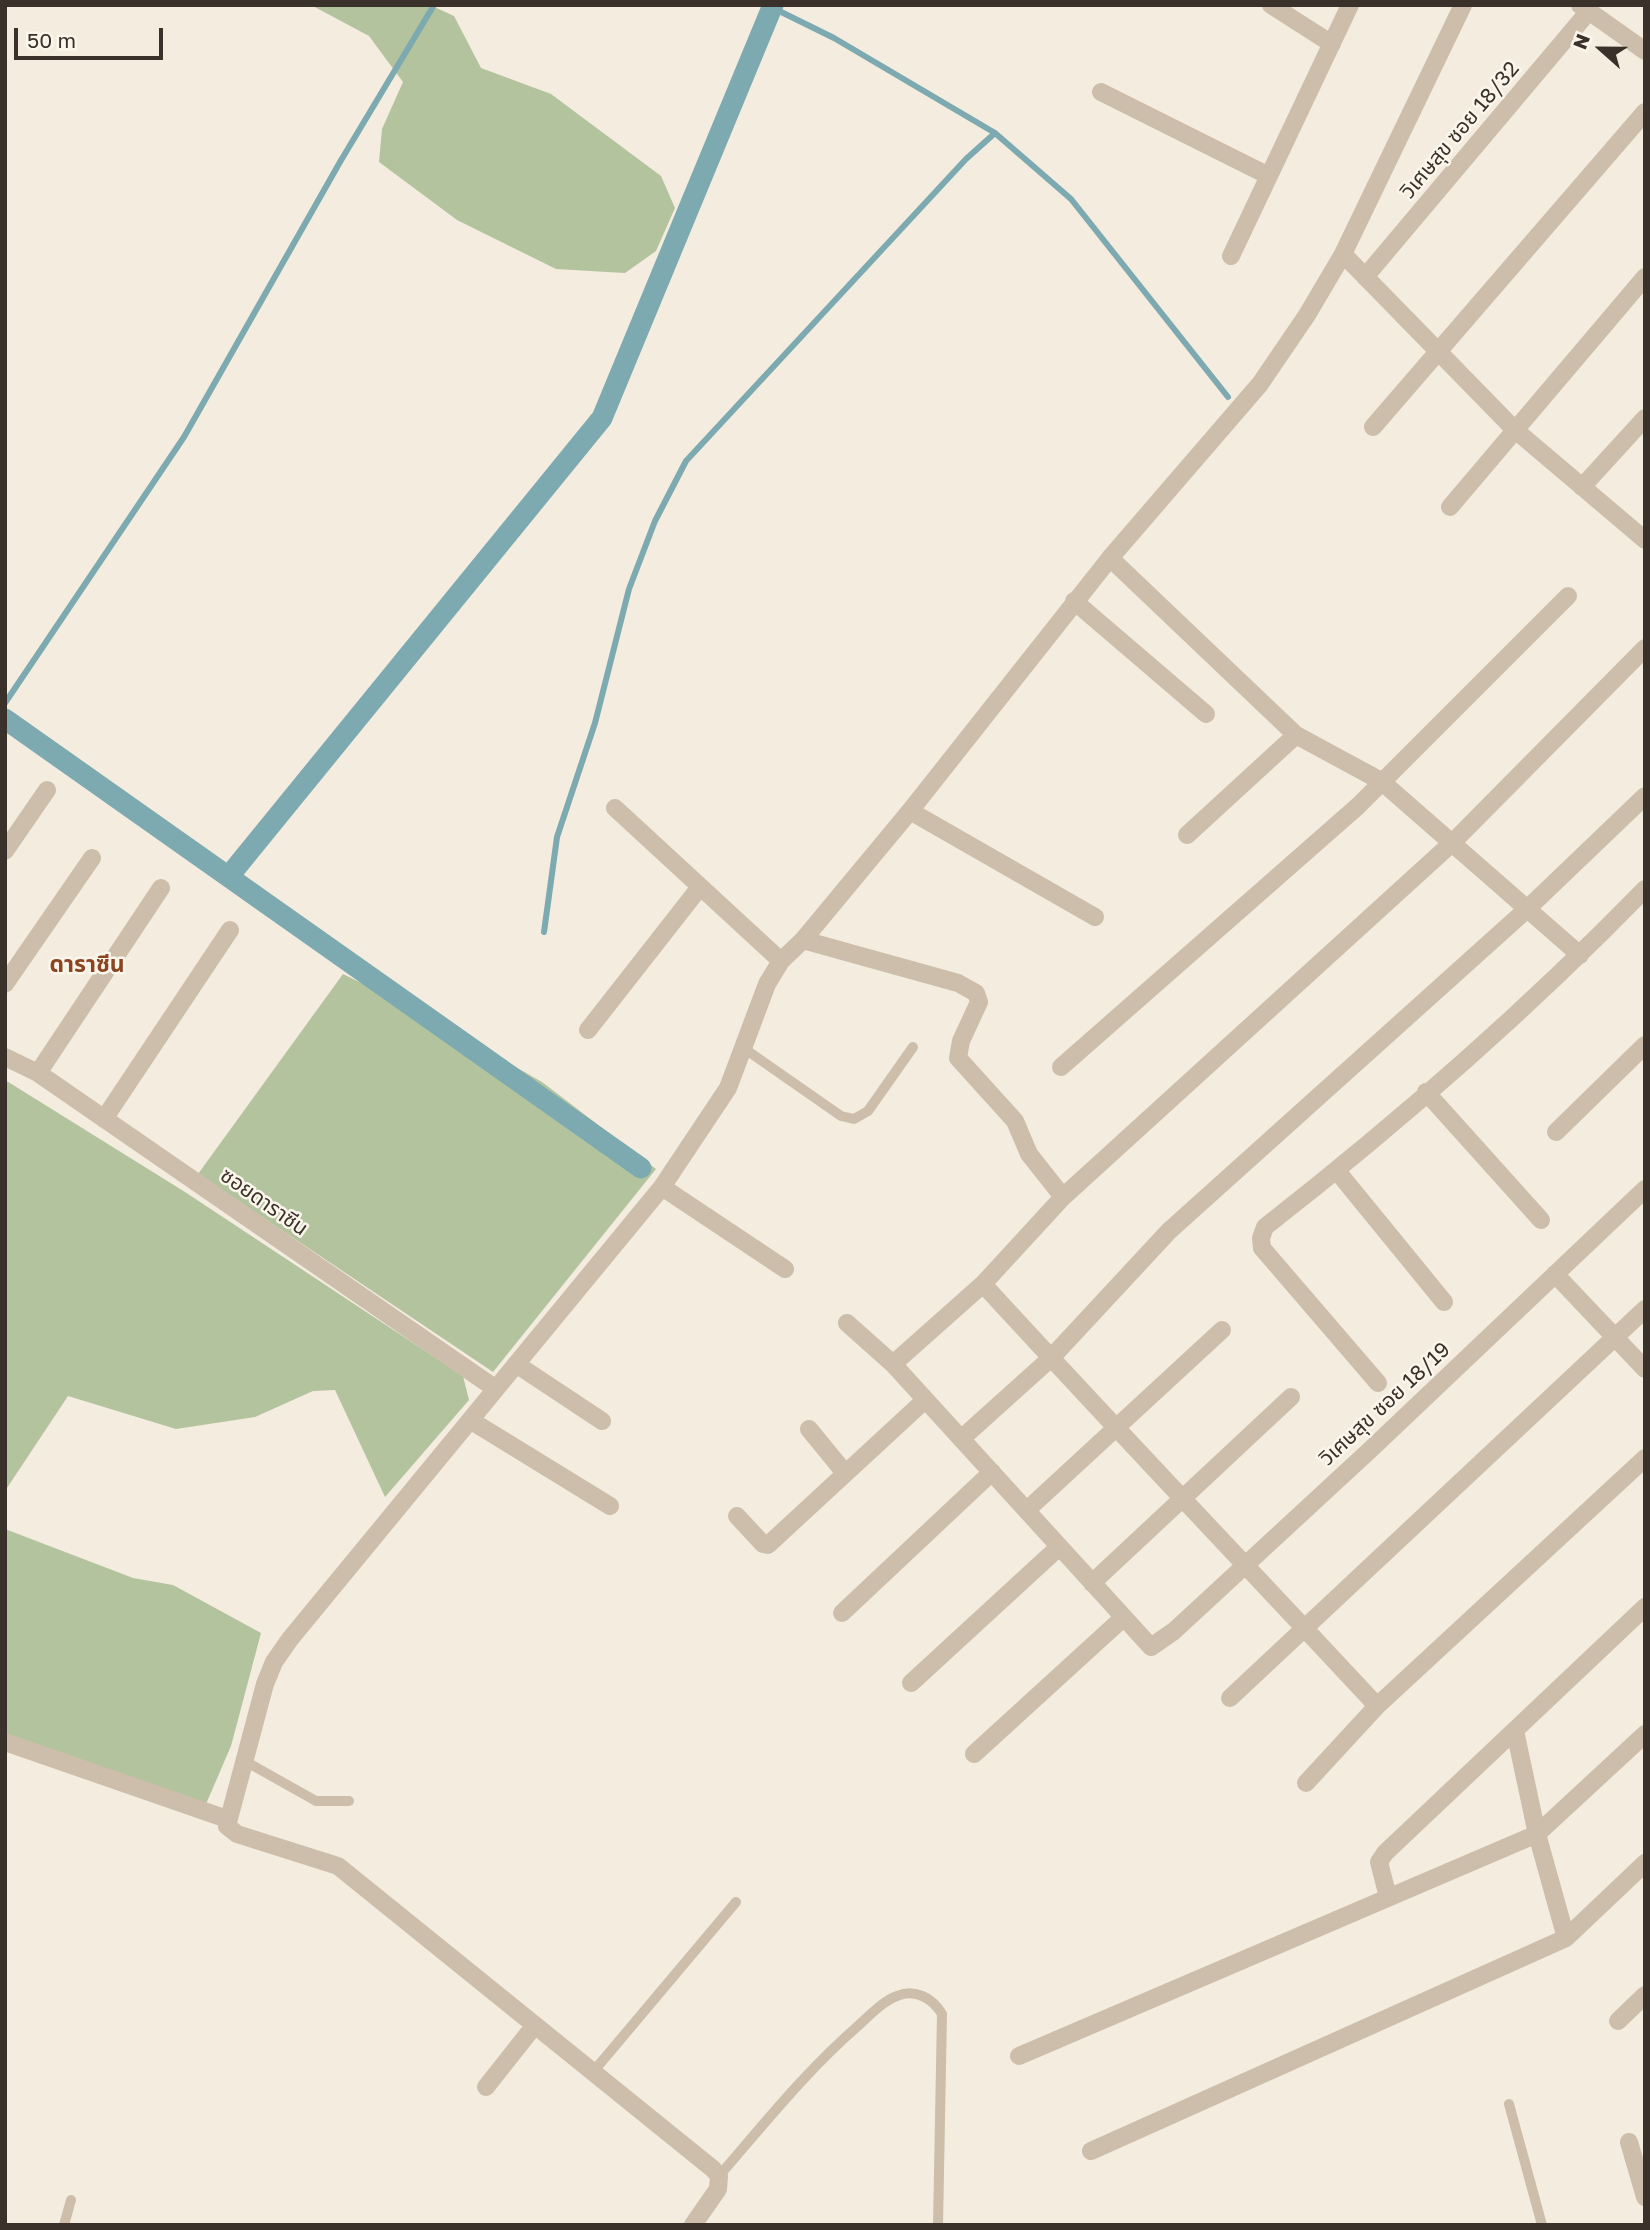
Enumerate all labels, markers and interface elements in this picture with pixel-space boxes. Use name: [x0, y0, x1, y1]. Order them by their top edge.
scale bar: [18, 14, 166, 58]
north arrow: [1566, 14, 1636, 84]
text: 50 m: [27, 27, 76, 53]
text: N: [1568, 30, 1594, 52]
street label: วิเศษสุข ซอย 18/32: [1395, 57, 1525, 203]
district label: ดาราซีน: [49, 951, 125, 979]
street label: ซอยดาราซีน: [215, 1163, 313, 1241]
street label: วิเศษสุข ซอย 18/19: [1315, 1337, 1455, 1471]

